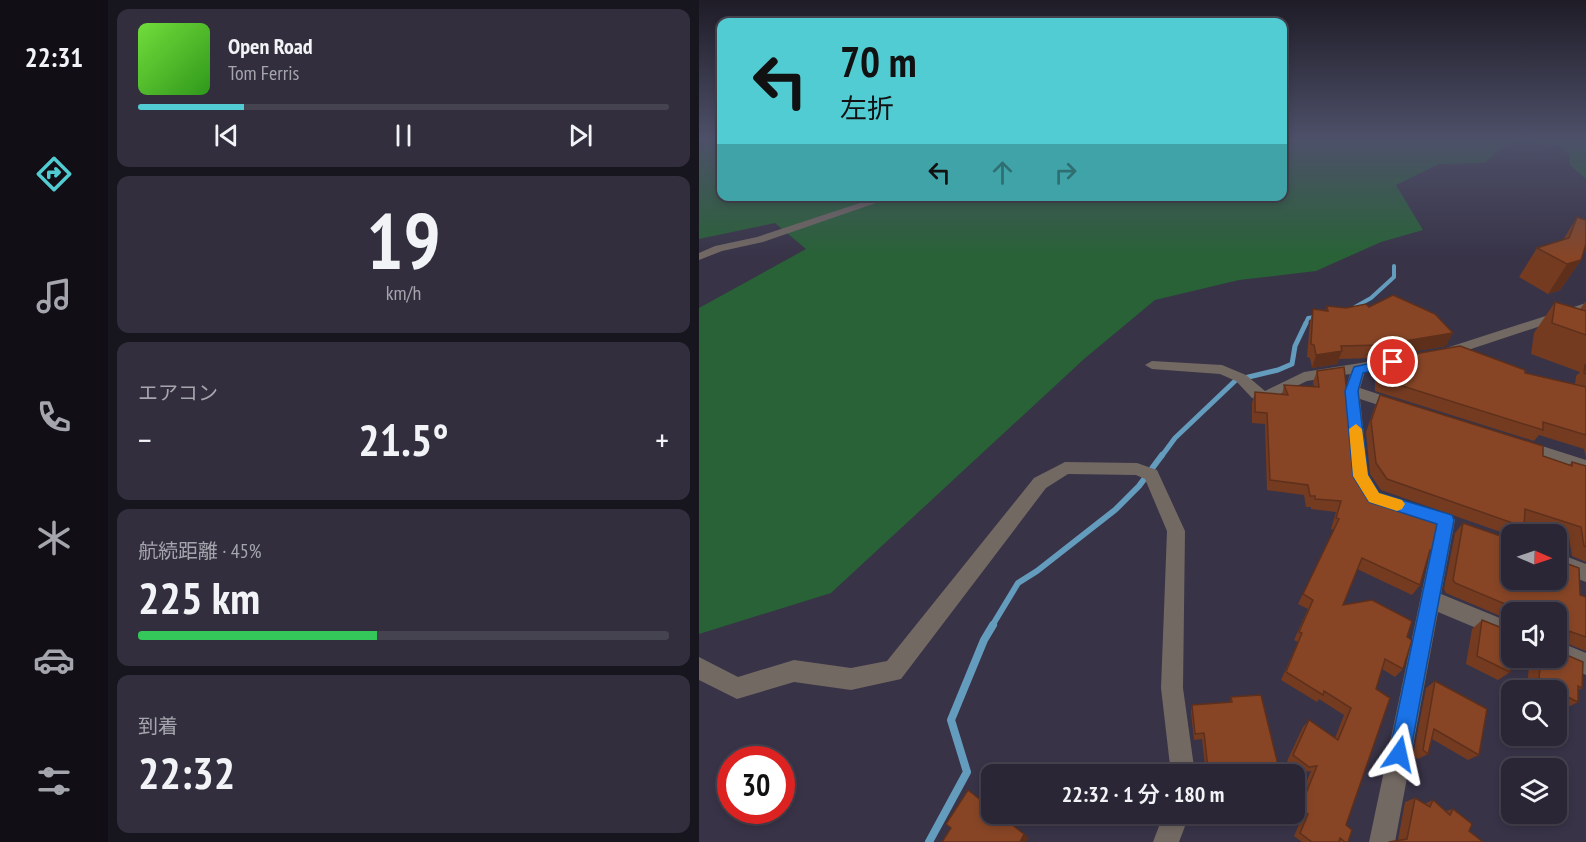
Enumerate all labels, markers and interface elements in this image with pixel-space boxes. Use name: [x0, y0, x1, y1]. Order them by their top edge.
text: Open Road: [228, 32, 313, 60]
text: 70 m: [840, 34, 917, 89]
text: 22:31: [25, 40, 83, 74]
icon: left: [741, 42, 819, 120]
text: Tom Ferris: [228, 60, 299, 86]
text: 左折: [840, 91, 894, 125]
icon: previous: [210, 119, 243, 152]
icon: pause: [387, 119, 420, 152]
icon: next: [564, 119, 597, 152]
icon: directions: [33, 153, 75, 195]
icon: left: [923, 156, 956, 189]
icon: ahead: [986, 156, 1019, 189]
icon: right: [1049, 156, 1082, 189]
text: 19: [366, 190, 441, 291]
icon: music: [33, 275, 75, 317]
text: km/h: [386, 280, 421, 306]
pin: [1367, 336, 1418, 387]
icon: arrive: [1376, 345, 1409, 378]
text: エアコン: [138, 380, 218, 406]
icon: phone: [33, 396, 75, 438]
text: 21.5°: [358, 410, 449, 468]
text: −: [138, 418, 152, 461]
text: +: [655, 418, 669, 461]
icon: climate: [33, 517, 75, 559]
north arrow: [1501, 524, 1567, 590]
map controls: [1501, 524, 1567, 824]
text: 航続距離 · 45%: [138, 538, 261, 564]
text: 225 km: [138, 568, 260, 626]
button: sound: [1501, 602, 1567, 668]
icon: car: [33, 639, 75, 681]
button: search: [1501, 680, 1567, 746]
text: 到着: [138, 713, 178, 739]
position arrow: [1367, 722, 1431, 786]
text: 22:32: [138, 743, 235, 801]
speed limit sign: 30: [717, 746, 795, 824]
button: layers: [1501, 758, 1567, 824]
icon: filters: [33, 760, 75, 802]
text: 22:32 · 1 分 · 180 m: [1062, 780, 1224, 808]

